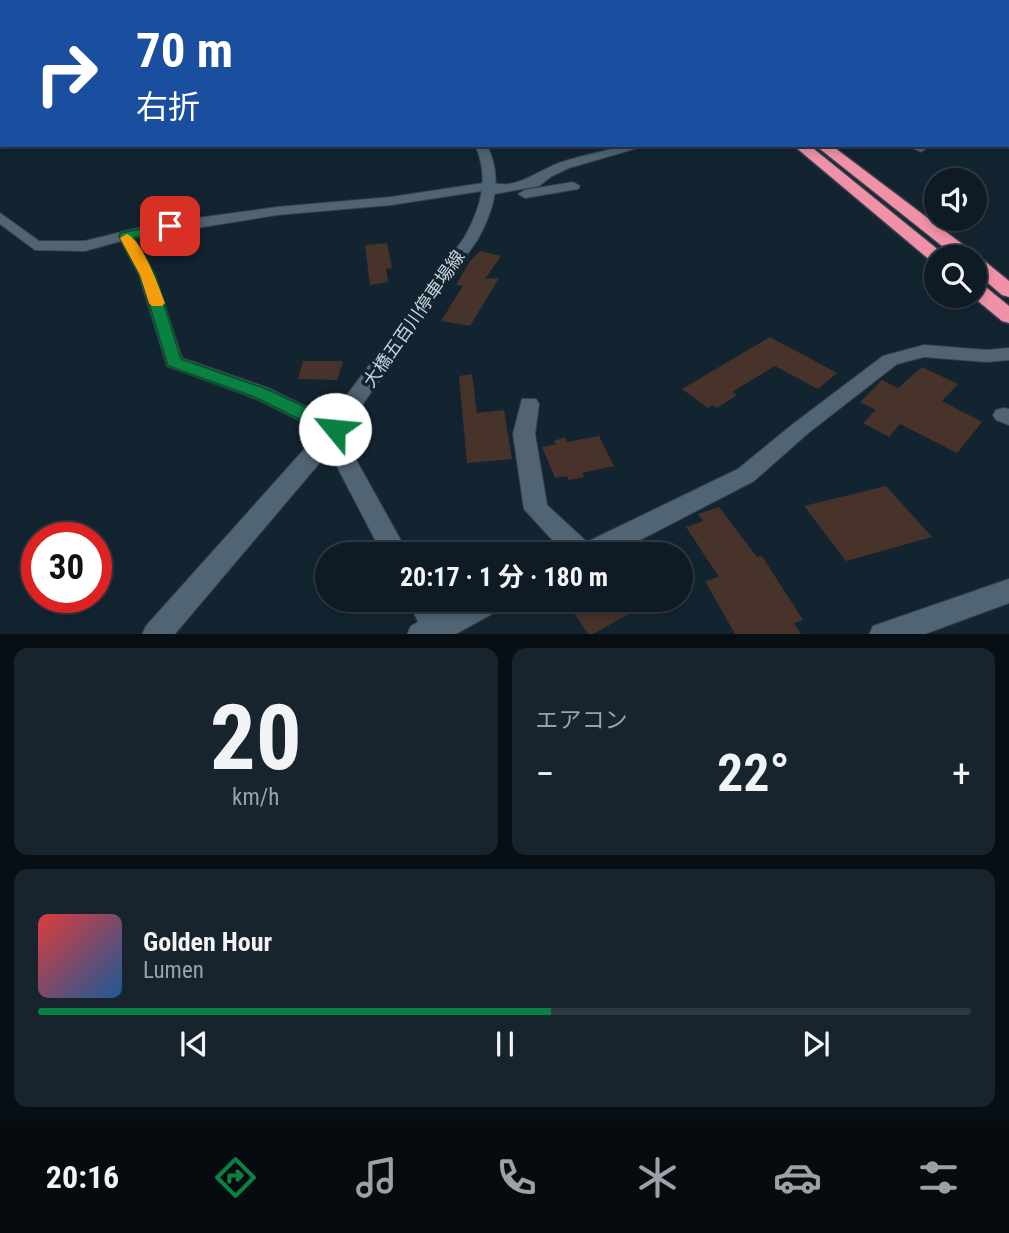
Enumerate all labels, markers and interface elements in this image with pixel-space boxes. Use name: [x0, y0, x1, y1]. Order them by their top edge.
text: 70 m: [136, 22, 233, 79]
icon: right: [21, 28, 112, 119]
text: 右折: [136, 88, 200, 126]
map controls: [924, 168, 987, 308]
button: sound: [924, 168, 987, 231]
pin: [140, 196, 200, 256]
icon: arrive: [151, 207, 189, 245]
button: search: [924, 245, 987, 308]
street label: 大橋五百川停車場線: [359, 246, 469, 391]
position arrow: [298, 392, 372, 466]
speed limit sign: 30: [21, 522, 112, 613]
text: 20:17 · 1 分 · 180 m: [400, 562, 608, 592]
text: 20: [210, 685, 302, 791]
text: エアコン: [536, 707, 628, 734]
text: 22°: [717, 743, 790, 804]
text: −: [536, 752, 555, 796]
text: +: [952, 752, 971, 796]
text: km/h: [232, 784, 279, 811]
text: Golden Hour: [143, 927, 272, 957]
text: Lumen: [143, 957, 204, 984]
icon: previous: [175, 1025, 213, 1063]
icon: pause: [486, 1025, 524, 1063]
icon: next: [797, 1025, 835, 1063]
icon: directions: [211, 1153, 260, 1202]
icon: music: [352, 1153, 401, 1202]
icon: phone: [492, 1153, 541, 1202]
icon: climate: [633, 1153, 682, 1202]
icon: car: [773, 1153, 822, 1202]
icon: filters: [914, 1153, 963, 1202]
text: 20:16: [46, 1158, 119, 1196]

